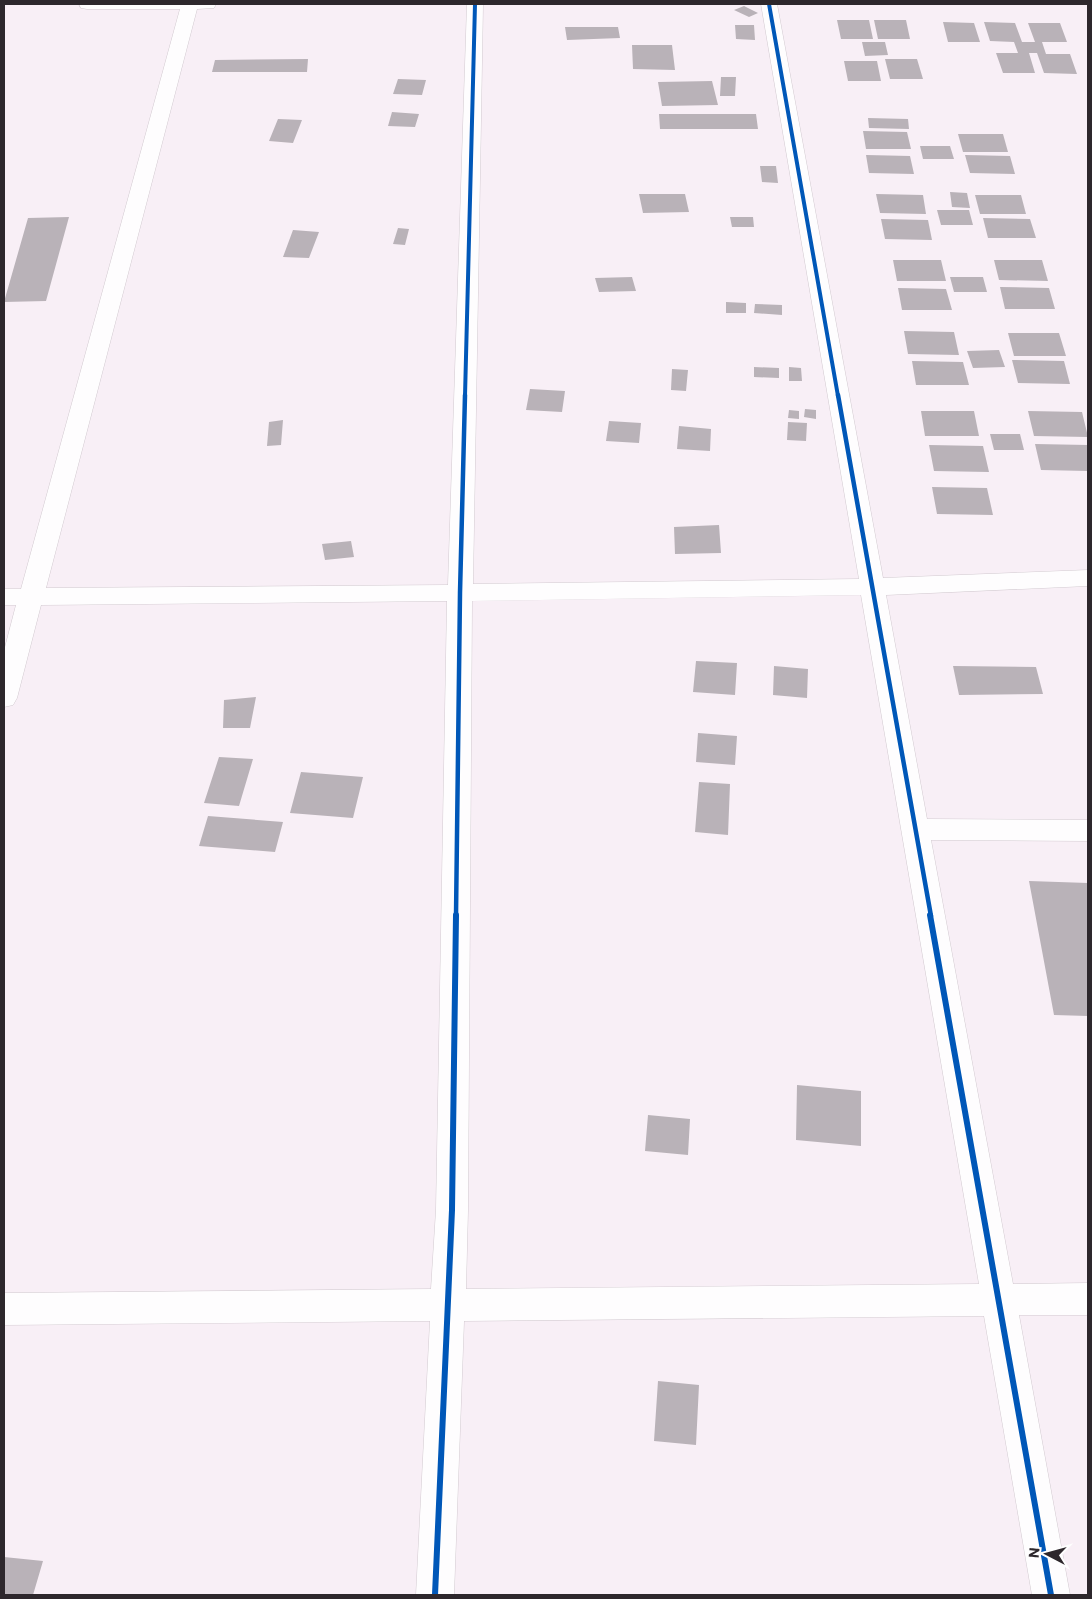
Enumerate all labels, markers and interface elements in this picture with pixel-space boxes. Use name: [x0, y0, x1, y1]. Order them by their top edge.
north arrow: [1022, 1529, 1072, 1579]
text: N: [1025, 1546, 1043, 1559]

